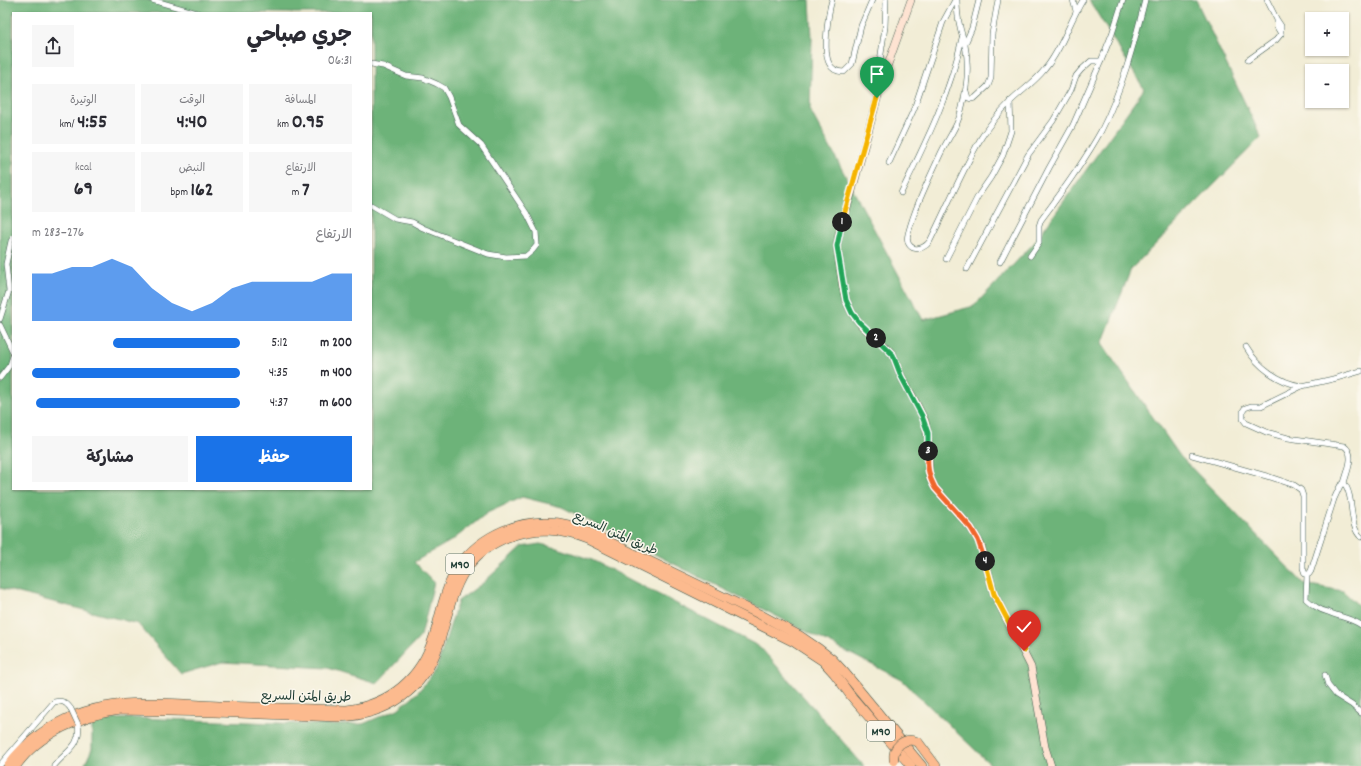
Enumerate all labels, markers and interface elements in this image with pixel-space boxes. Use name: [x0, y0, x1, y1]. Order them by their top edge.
map controls: [1305, 12, 1349, 108]
button: +: [1305, 12, 1349, 56]
text: جري صباحي: [247, 21, 352, 52]
button: share: [32, 25, 74, 67]
text: 06:31: [328, 52, 352, 71]
pin: [860, 57, 894, 98]
icon: arrive: [866, 63, 888, 85]
button: −: [1305, 64, 1349, 108]
text: الوتيرة: [70, 93, 97, 109]
text: الوقت: [179, 93, 205, 109]
text: المسافة: [285, 93, 316, 109]
text: 4:55: [77, 109, 107, 137]
text: 4:40: [177, 109, 207, 137]
text: 0.95: [292, 109, 324, 137]
text: /km: [59, 117, 77, 133]
text: km: [277, 117, 292, 133]
text: kcal: [75, 160, 92, 176]
text: النبض: [179, 161, 205, 177]
text: الارتفاع: [285, 161, 316, 177]
text: 69: [74, 176, 93, 204]
text: 162: [191, 177, 213, 205]
text: 7: [302, 177, 310, 205]
text: bpm: [171, 185, 191, 201]
text: m: [292, 185, 302, 201]
pin: 1: [832, 212, 852, 232]
text: 1: [841, 214, 843, 230]
text: 276–283 m: [32, 224, 84, 243]
text: الارتفاع: [316, 226, 352, 245]
pin: 2: [866, 328, 886, 348]
text: 2: [874, 330, 878, 346]
text: 5:12: [271, 334, 288, 353]
text: 200 m: [320, 334, 352, 353]
text: 4:35: [269, 364, 288, 383]
text: 400 m: [321, 364, 352, 383]
text: 4:37: [270, 394, 288, 413]
text: 600 m: [320, 394, 352, 413]
button: مشاركة: [32, 436, 188, 482]
button: حفظ: [196, 436, 352, 482]
pin: 3: [918, 441, 938, 461]
text: 3: [926, 443, 930, 459]
street label: طريق المتن السريع: [570, 507, 660, 561]
pin: 4: [975, 551, 995, 571]
text: 4: [983, 553, 987, 569]
road number: M90: [446, 554, 474, 574]
pin: [1007, 610, 1041, 651]
icon: check: [1013, 616, 1035, 638]
street label: طريق المتن السريع: [260, 687, 352, 708]
road number: M90: [867, 721, 895, 741]

